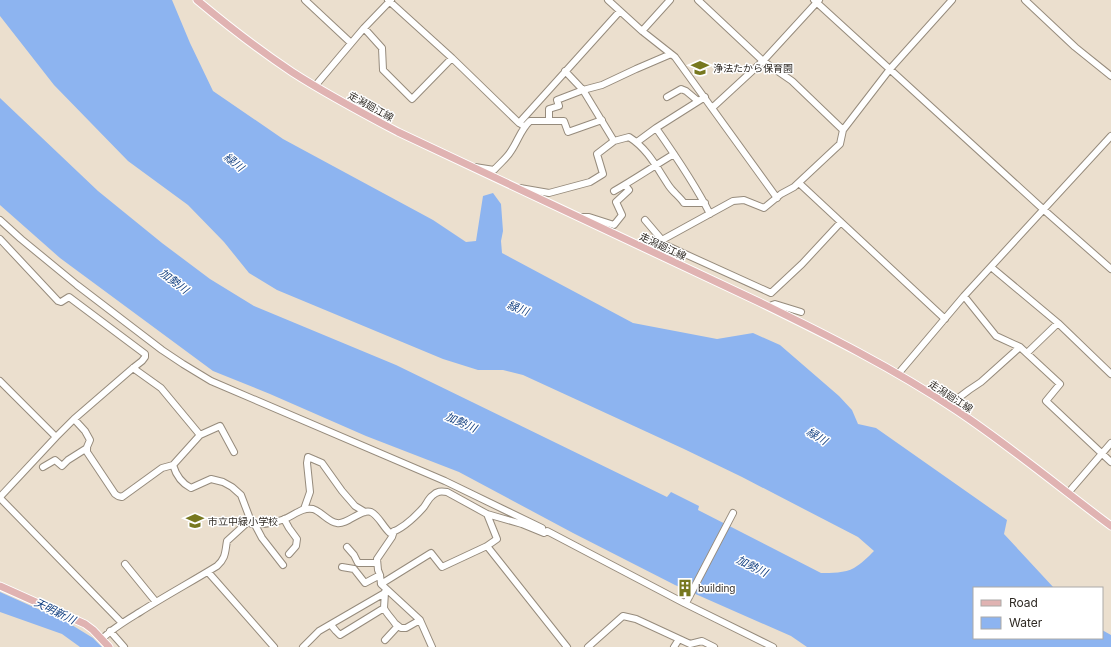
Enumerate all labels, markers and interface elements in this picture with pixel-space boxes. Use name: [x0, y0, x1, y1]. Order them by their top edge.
school or university icon: 浄法たから保育園: [690, 58, 710, 78]
place label: 浄法たから保育園: [713, 62, 793, 74]
street label: 走潟廻江線: [346, 89, 396, 123]
water label: 緑川: [221, 150, 248, 175]
street label: 走潟廻江線: [638, 230, 688, 262]
water label: 加勢川: [157, 265, 192, 297]
water label: 緑川: [505, 298, 532, 319]
street label: 走潟廻江線: [927, 377, 975, 415]
water label: 加勢川: [443, 409, 480, 436]
water label: 緑川: [804, 424, 831, 448]
school or university icon: 市立中緑小学校: [185, 511, 205, 531]
place label: 市立中緑小学校: [208, 515, 278, 527]
water label: 加勢川: [734, 552, 771, 580]
building icon: building: [675, 578, 695, 598]
place label: building: [698, 582, 735, 594]
legend: [973, 587, 1103, 639]
water label: 天明新川: [32, 595, 79, 627]
text: Road: [1009, 595, 1038, 610]
text: Water: [1009, 615, 1043, 630]

